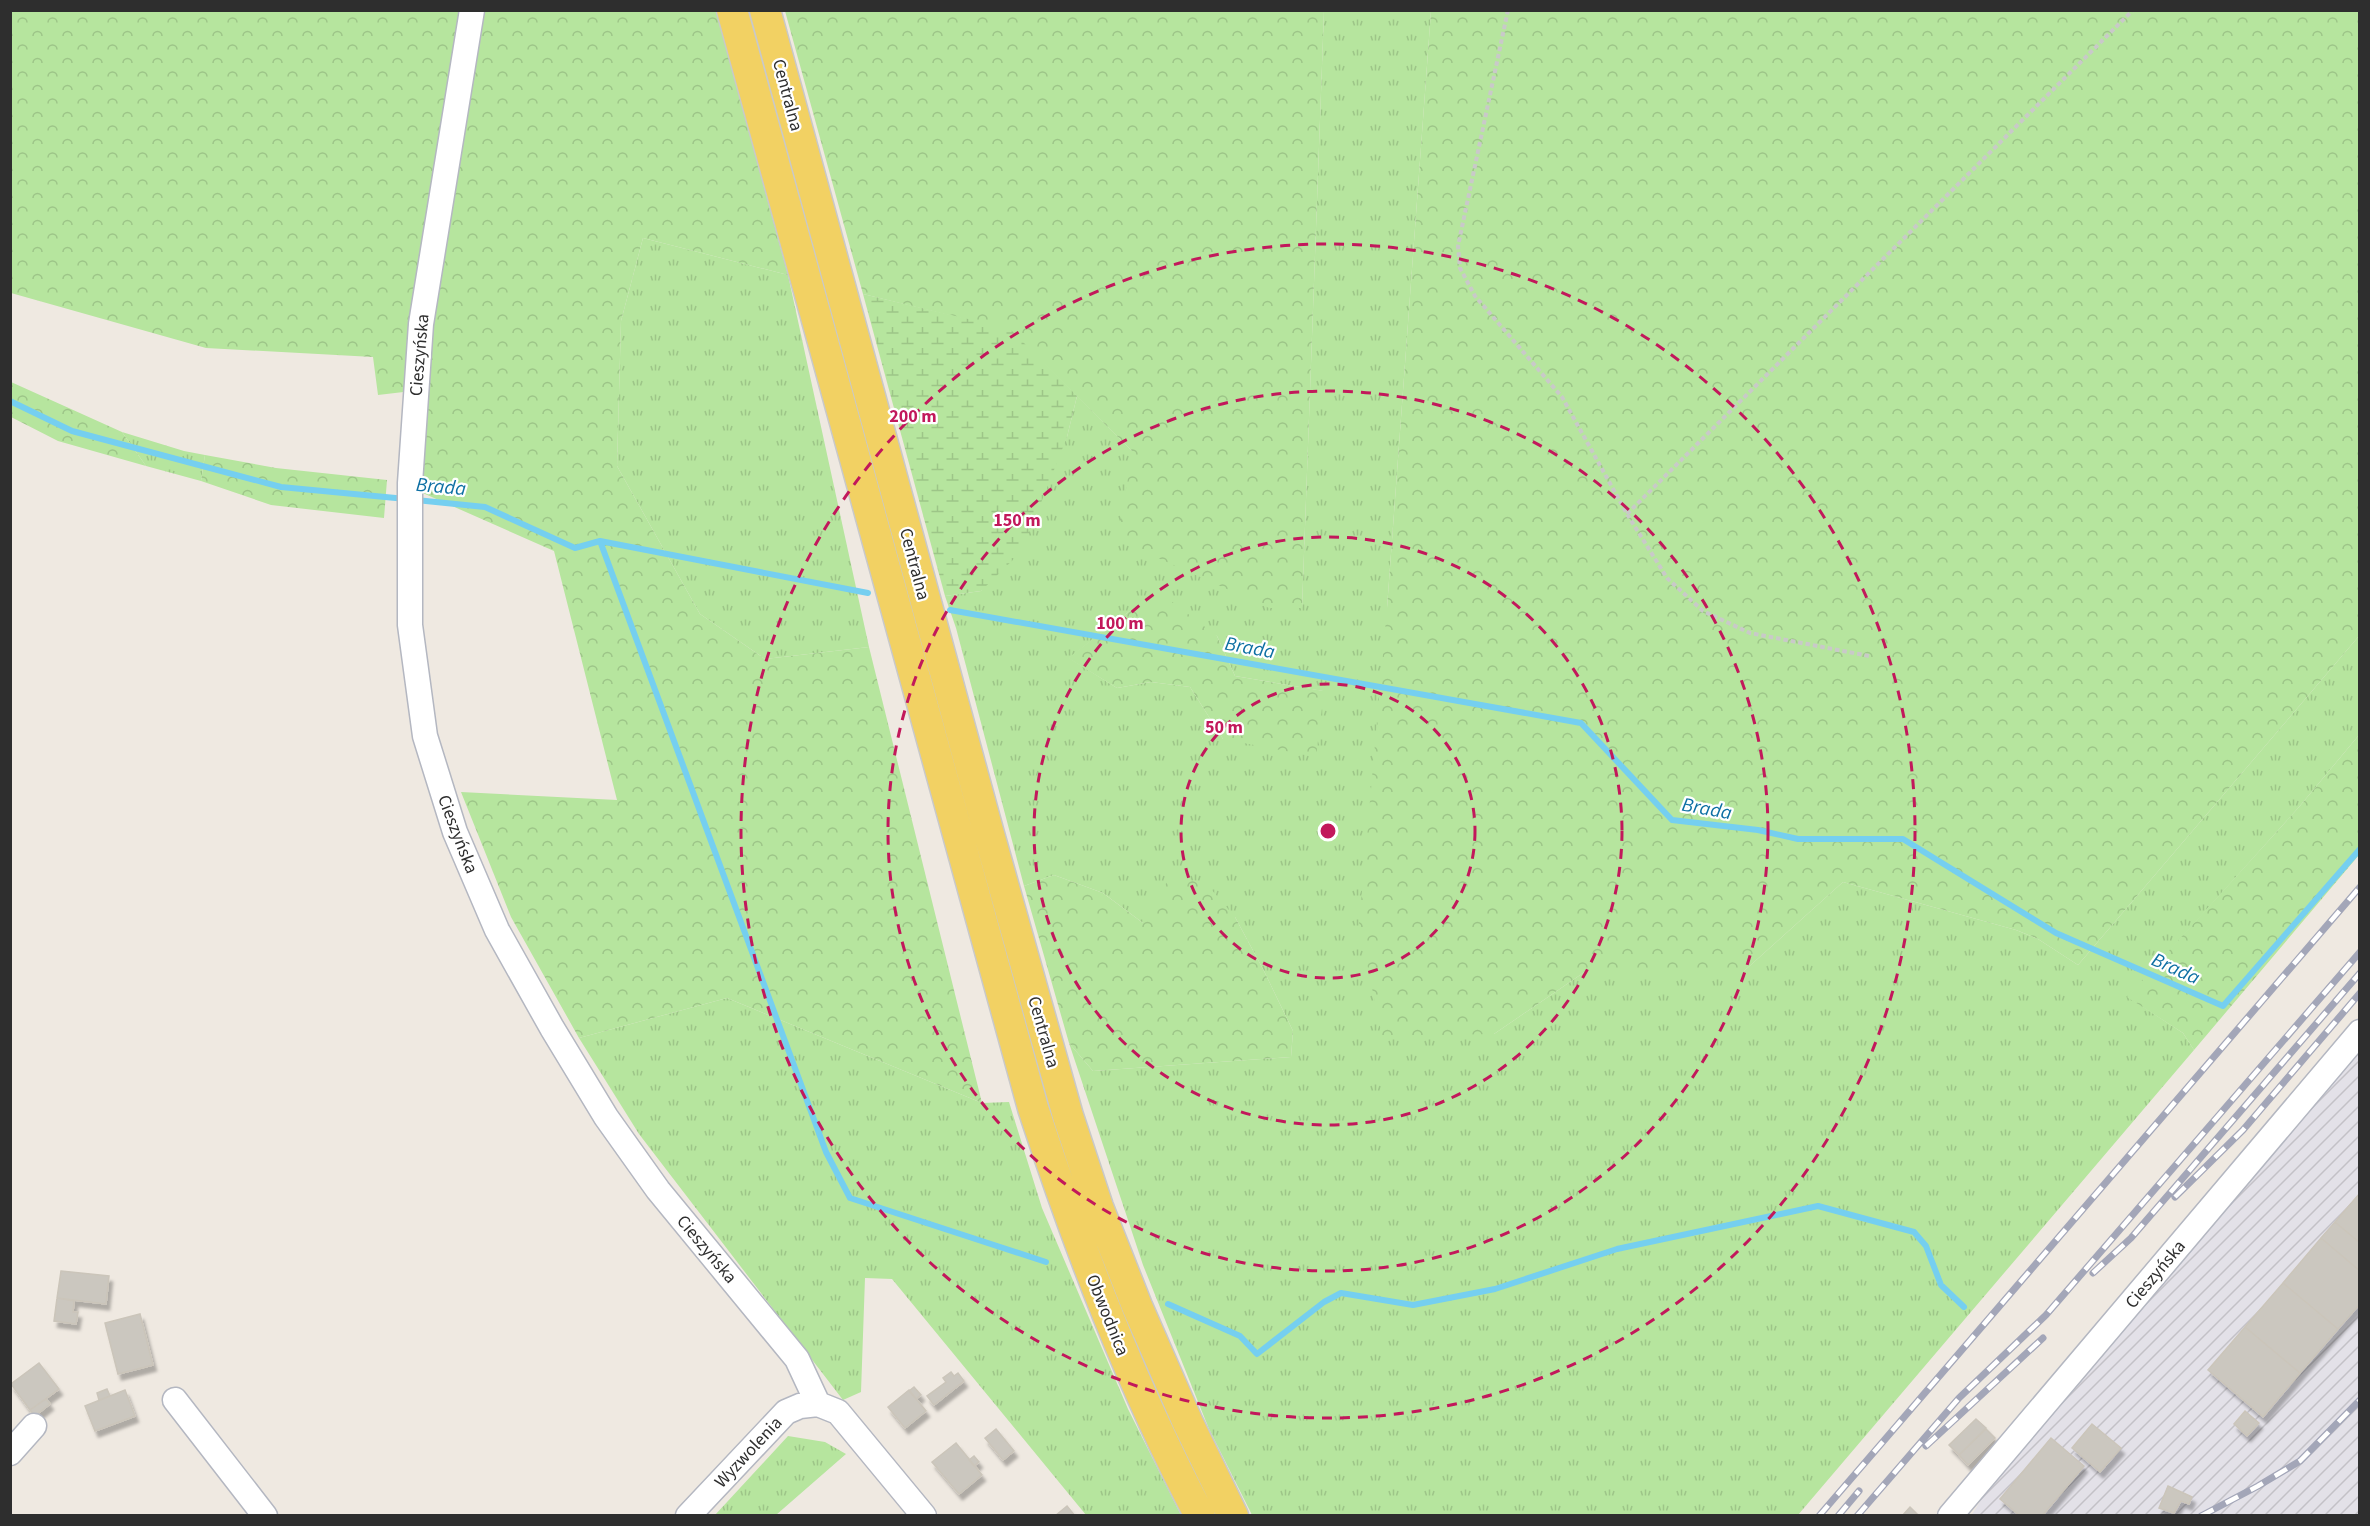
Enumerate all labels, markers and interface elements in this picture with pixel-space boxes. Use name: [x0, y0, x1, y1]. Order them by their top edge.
street label: Centralna: [766, 56, 809, 134]
street label: Cieszyńska: [403, 313, 436, 397]
text: 200 m: [889, 404, 937, 429]
water label: Brada: [415, 471, 467, 503]
text: 150 m: [993, 508, 1041, 533]
street label: Centralna: [893, 525, 936, 603]
text: 100 m: [1096, 611, 1144, 636]
water label: Brada: [1223, 630, 1277, 666]
text: 50 m: [1205, 715, 1243, 740]
street label: Cieszyńska: [431, 791, 484, 877]
water label: Brada: [1680, 791, 1734, 827]
centre of rings: [1318, 821, 1338, 841]
water label: Brada: [2147, 946, 2204, 992]
street label: Centralna: [1021, 993, 1066, 1071]
street label: Cieszyńska: [671, 1210, 743, 1289]
street label: Cieszyńska: [2119, 1235, 2191, 1314]
street label: Obwodnica: [1080, 1271, 1135, 1360]
street label: Wyzwolenia: [709, 1411, 788, 1494]

